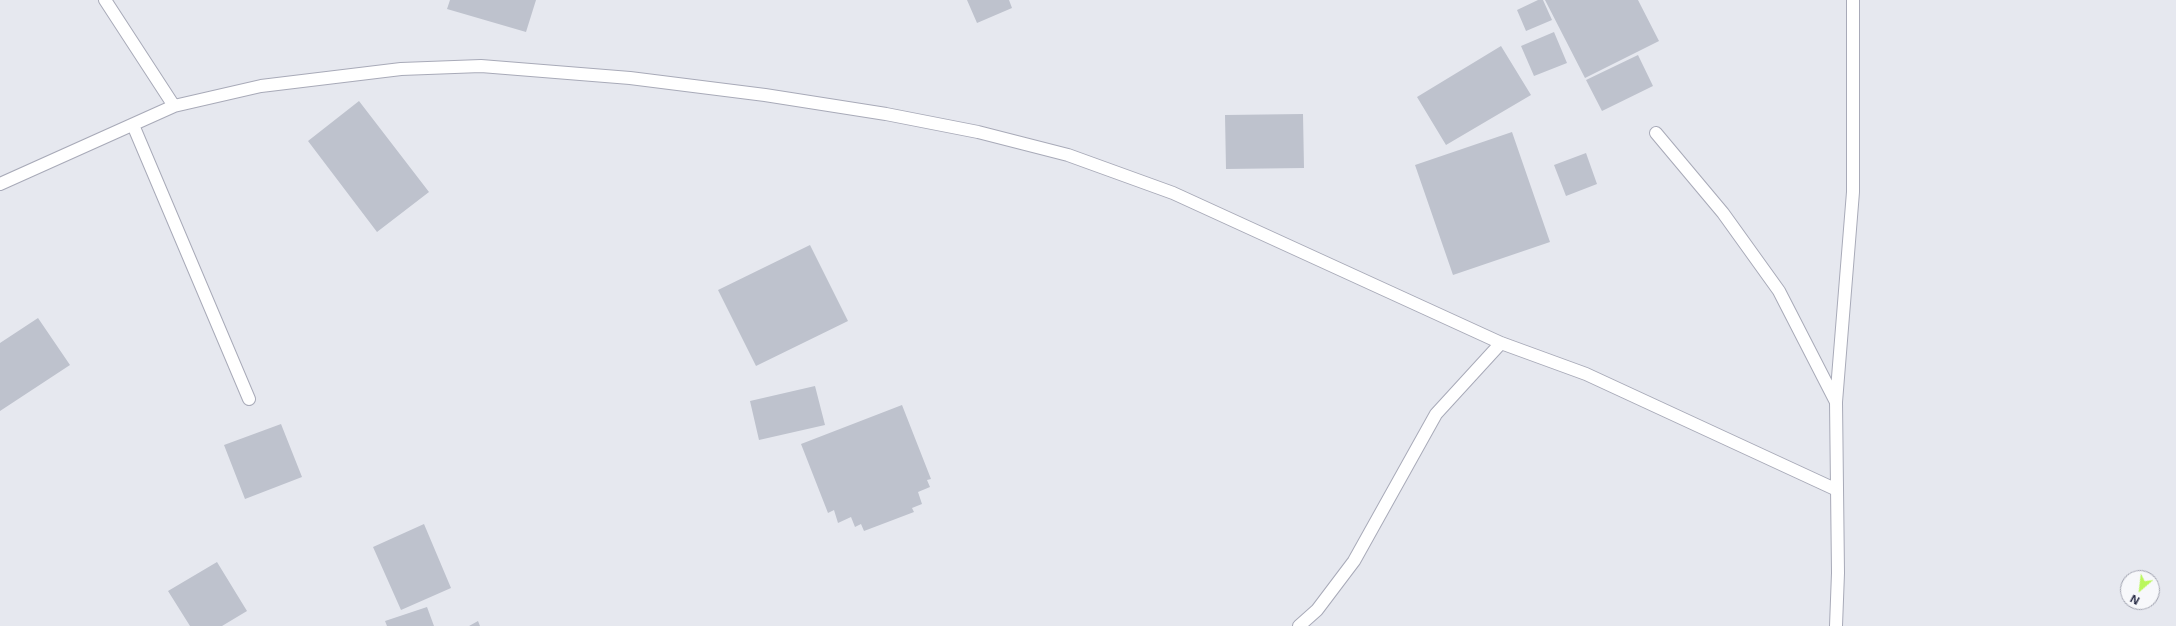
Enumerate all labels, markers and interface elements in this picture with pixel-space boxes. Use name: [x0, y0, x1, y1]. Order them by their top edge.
north arrow: [2120, 570, 2160, 610]
text: N: [2127, 591, 2142, 609]

